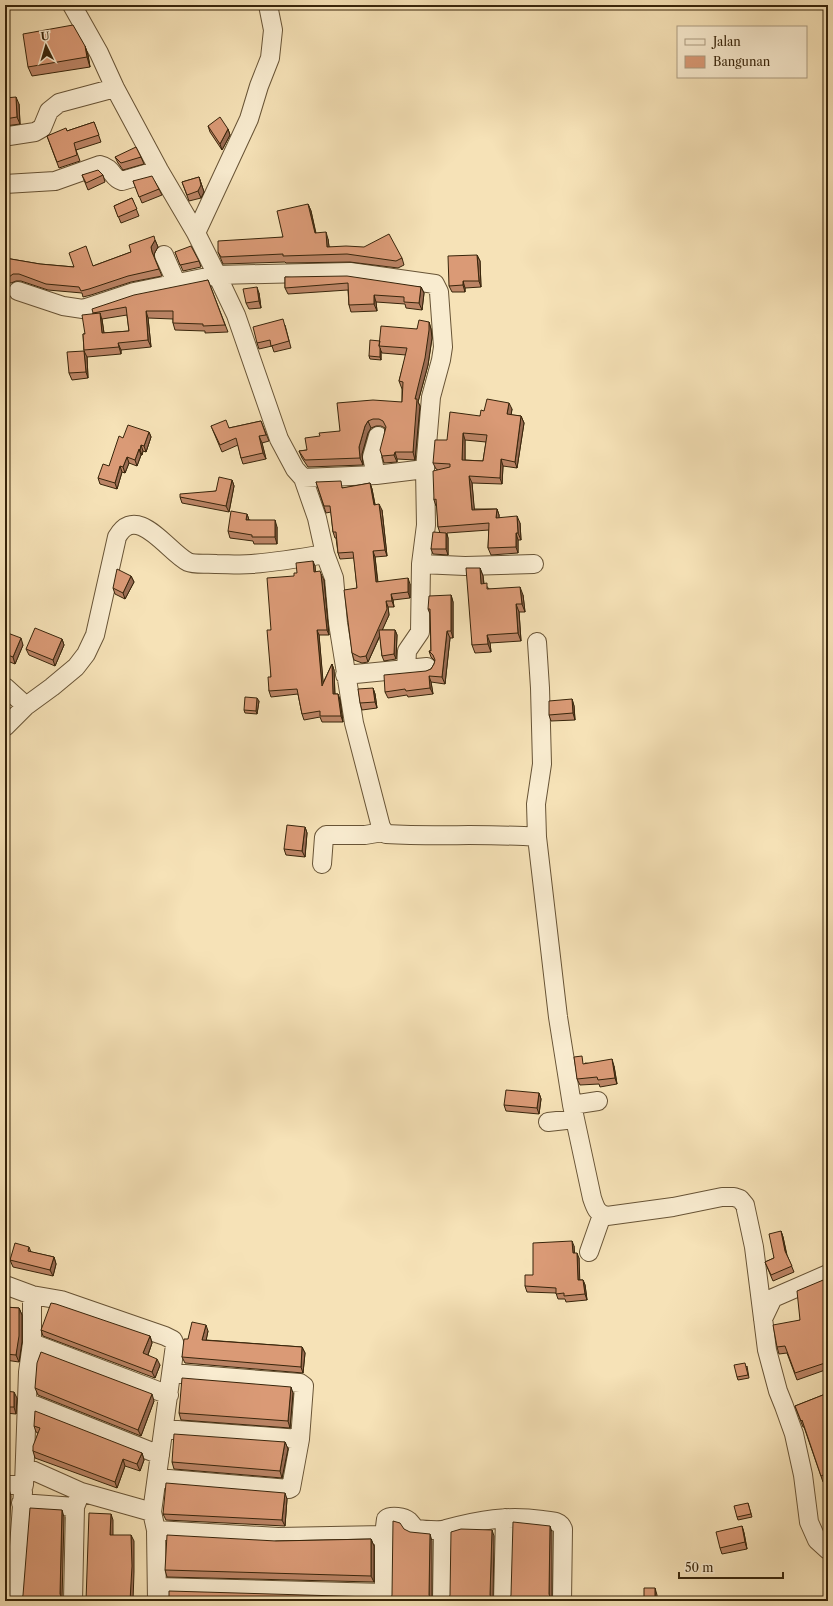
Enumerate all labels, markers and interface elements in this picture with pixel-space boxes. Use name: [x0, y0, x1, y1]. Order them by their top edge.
north arrow: [26, 26, 66, 66]
legend: [677, 26, 807, 78]
text: U: [40, 29, 50, 43]
text: Jalan: [711, 34, 741, 49]
text: Bangunan: [713, 54, 771, 69]
scale bar: [679, 1554, 783, 1580]
text: 50 m: [685, 1560, 714, 1575]

